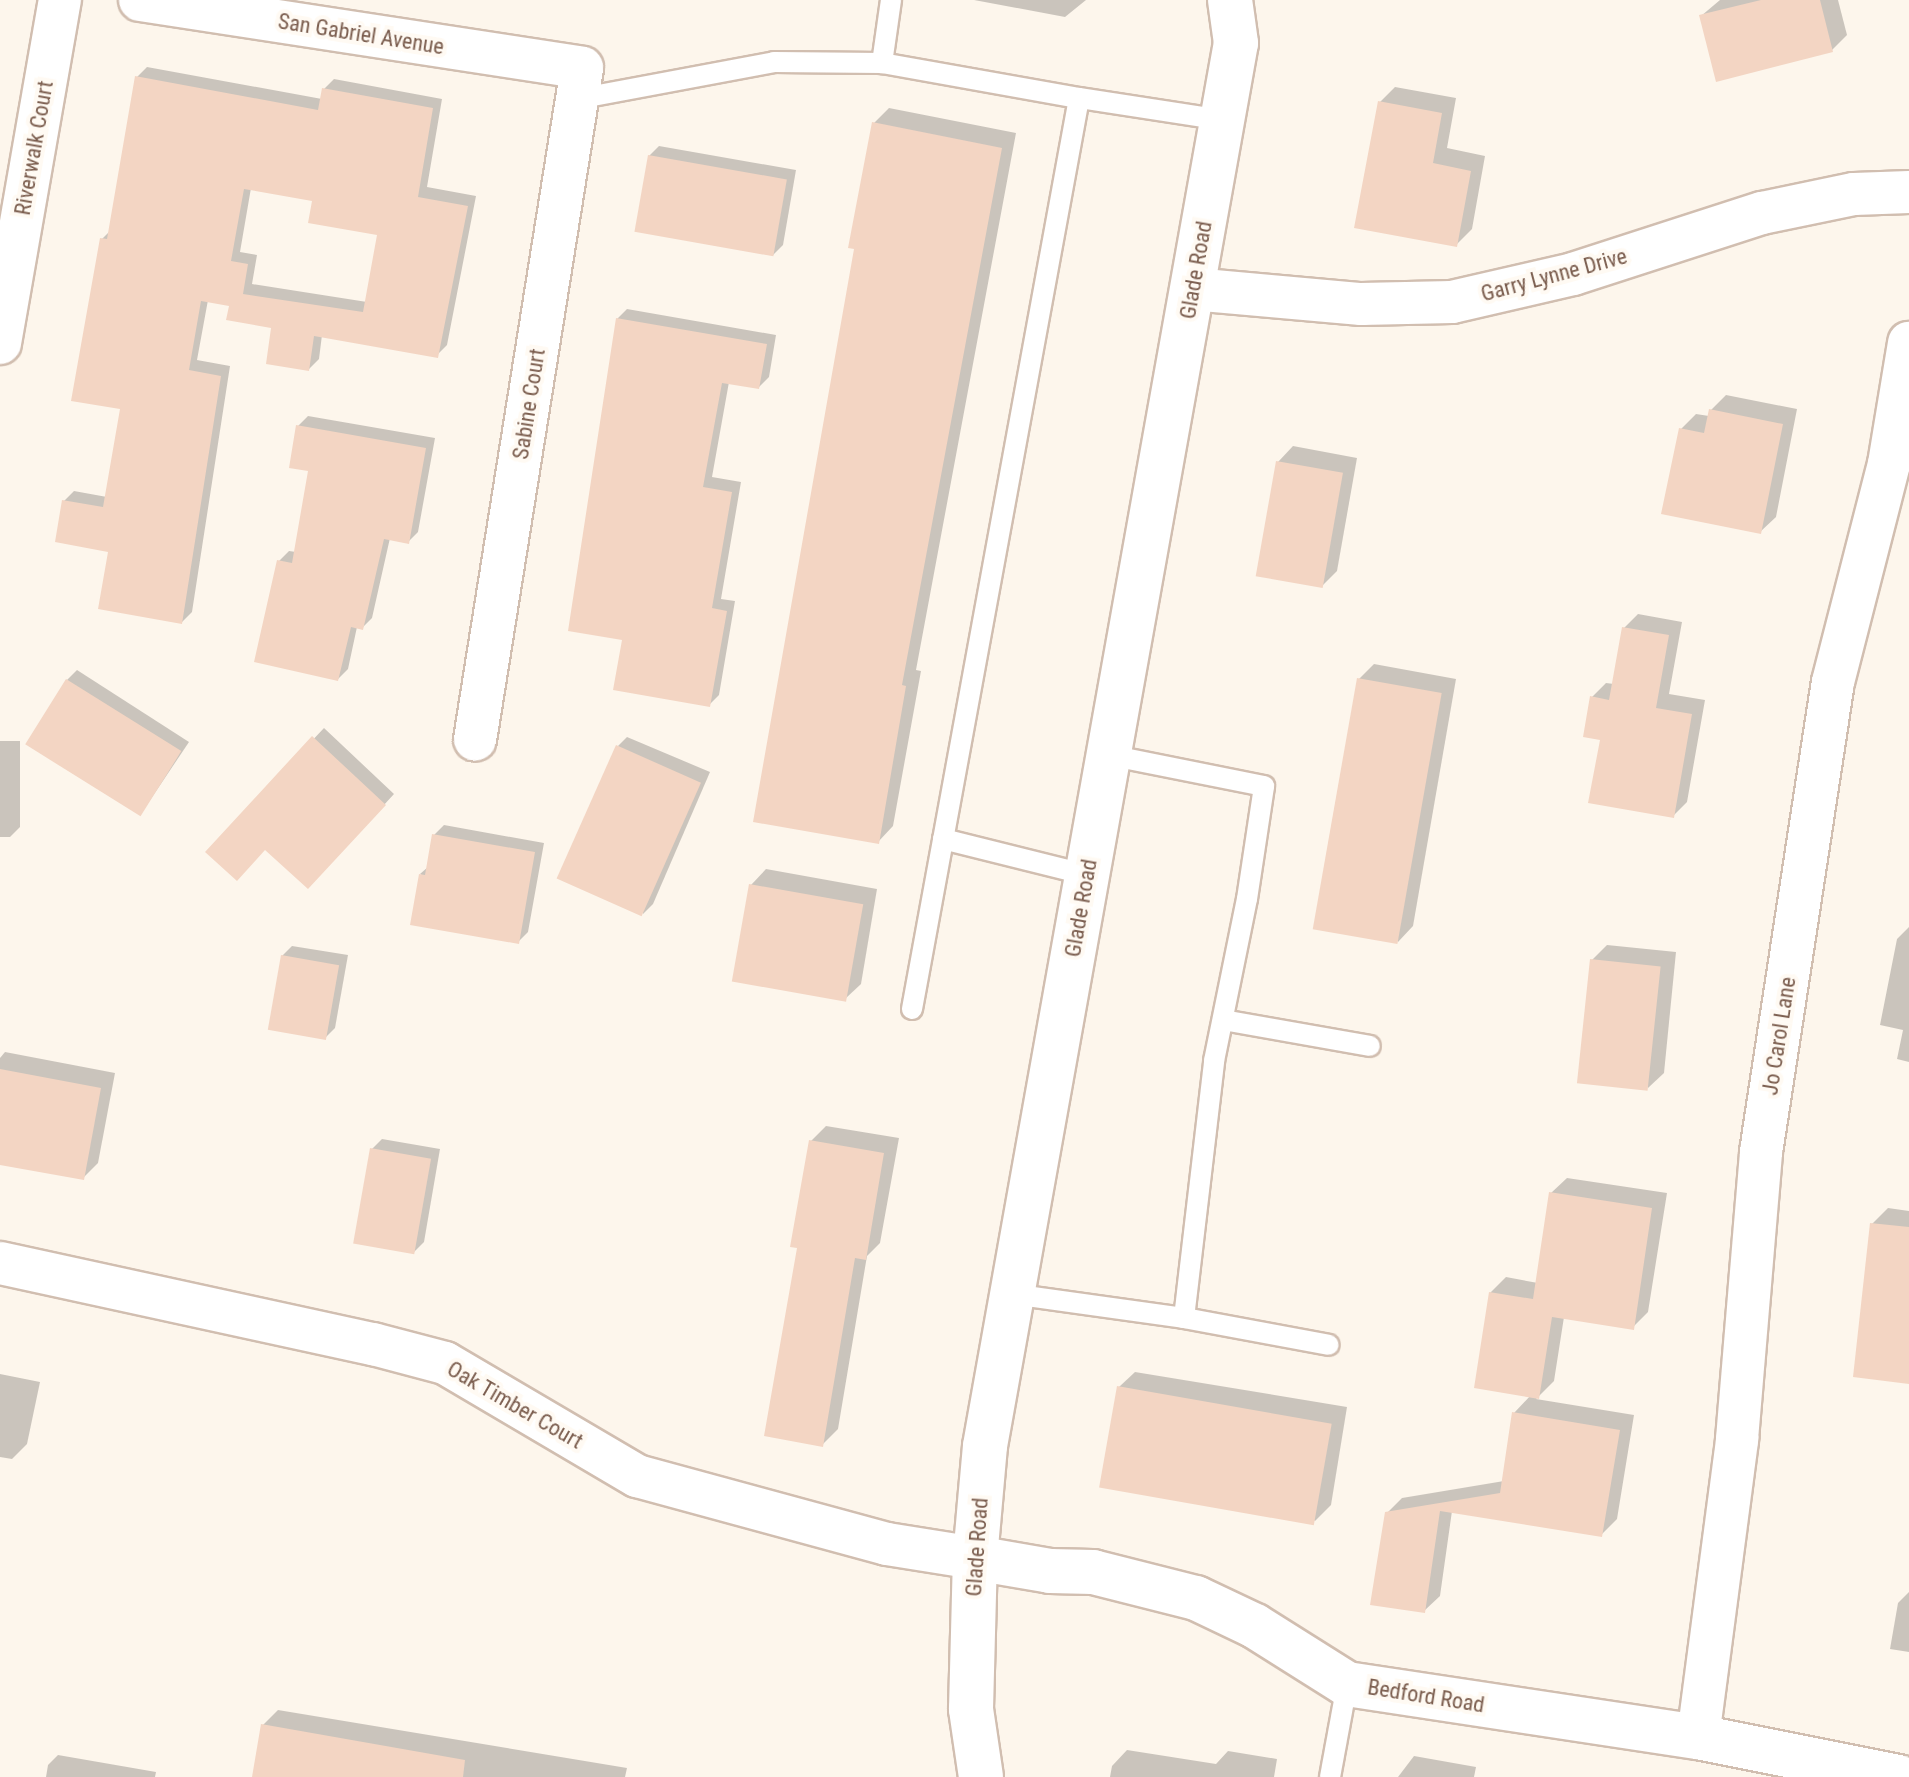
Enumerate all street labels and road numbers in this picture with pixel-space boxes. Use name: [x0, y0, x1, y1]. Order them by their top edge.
street label: San Gabriel Avenue: [276, 8, 446, 60]
street label: Riverwalk Court: [9, 79, 59, 217]
street label: Glade Road: [1174, 219, 1218, 321]
street label: Garry Lynne Drive: [1478, 243, 1630, 307]
street label: Sabine Court: [507, 347, 551, 461]
street label: Glade Road: [1059, 857, 1103, 959]
street label: Jo Carol Lane: [1757, 975, 1801, 1097]
street label: Oak Timber Court: [442, 1355, 588, 1455]
street label: Glade Road: [960, 1497, 994, 1597]
street label: Bedford Road: [1366, 1674, 1486, 1718]

